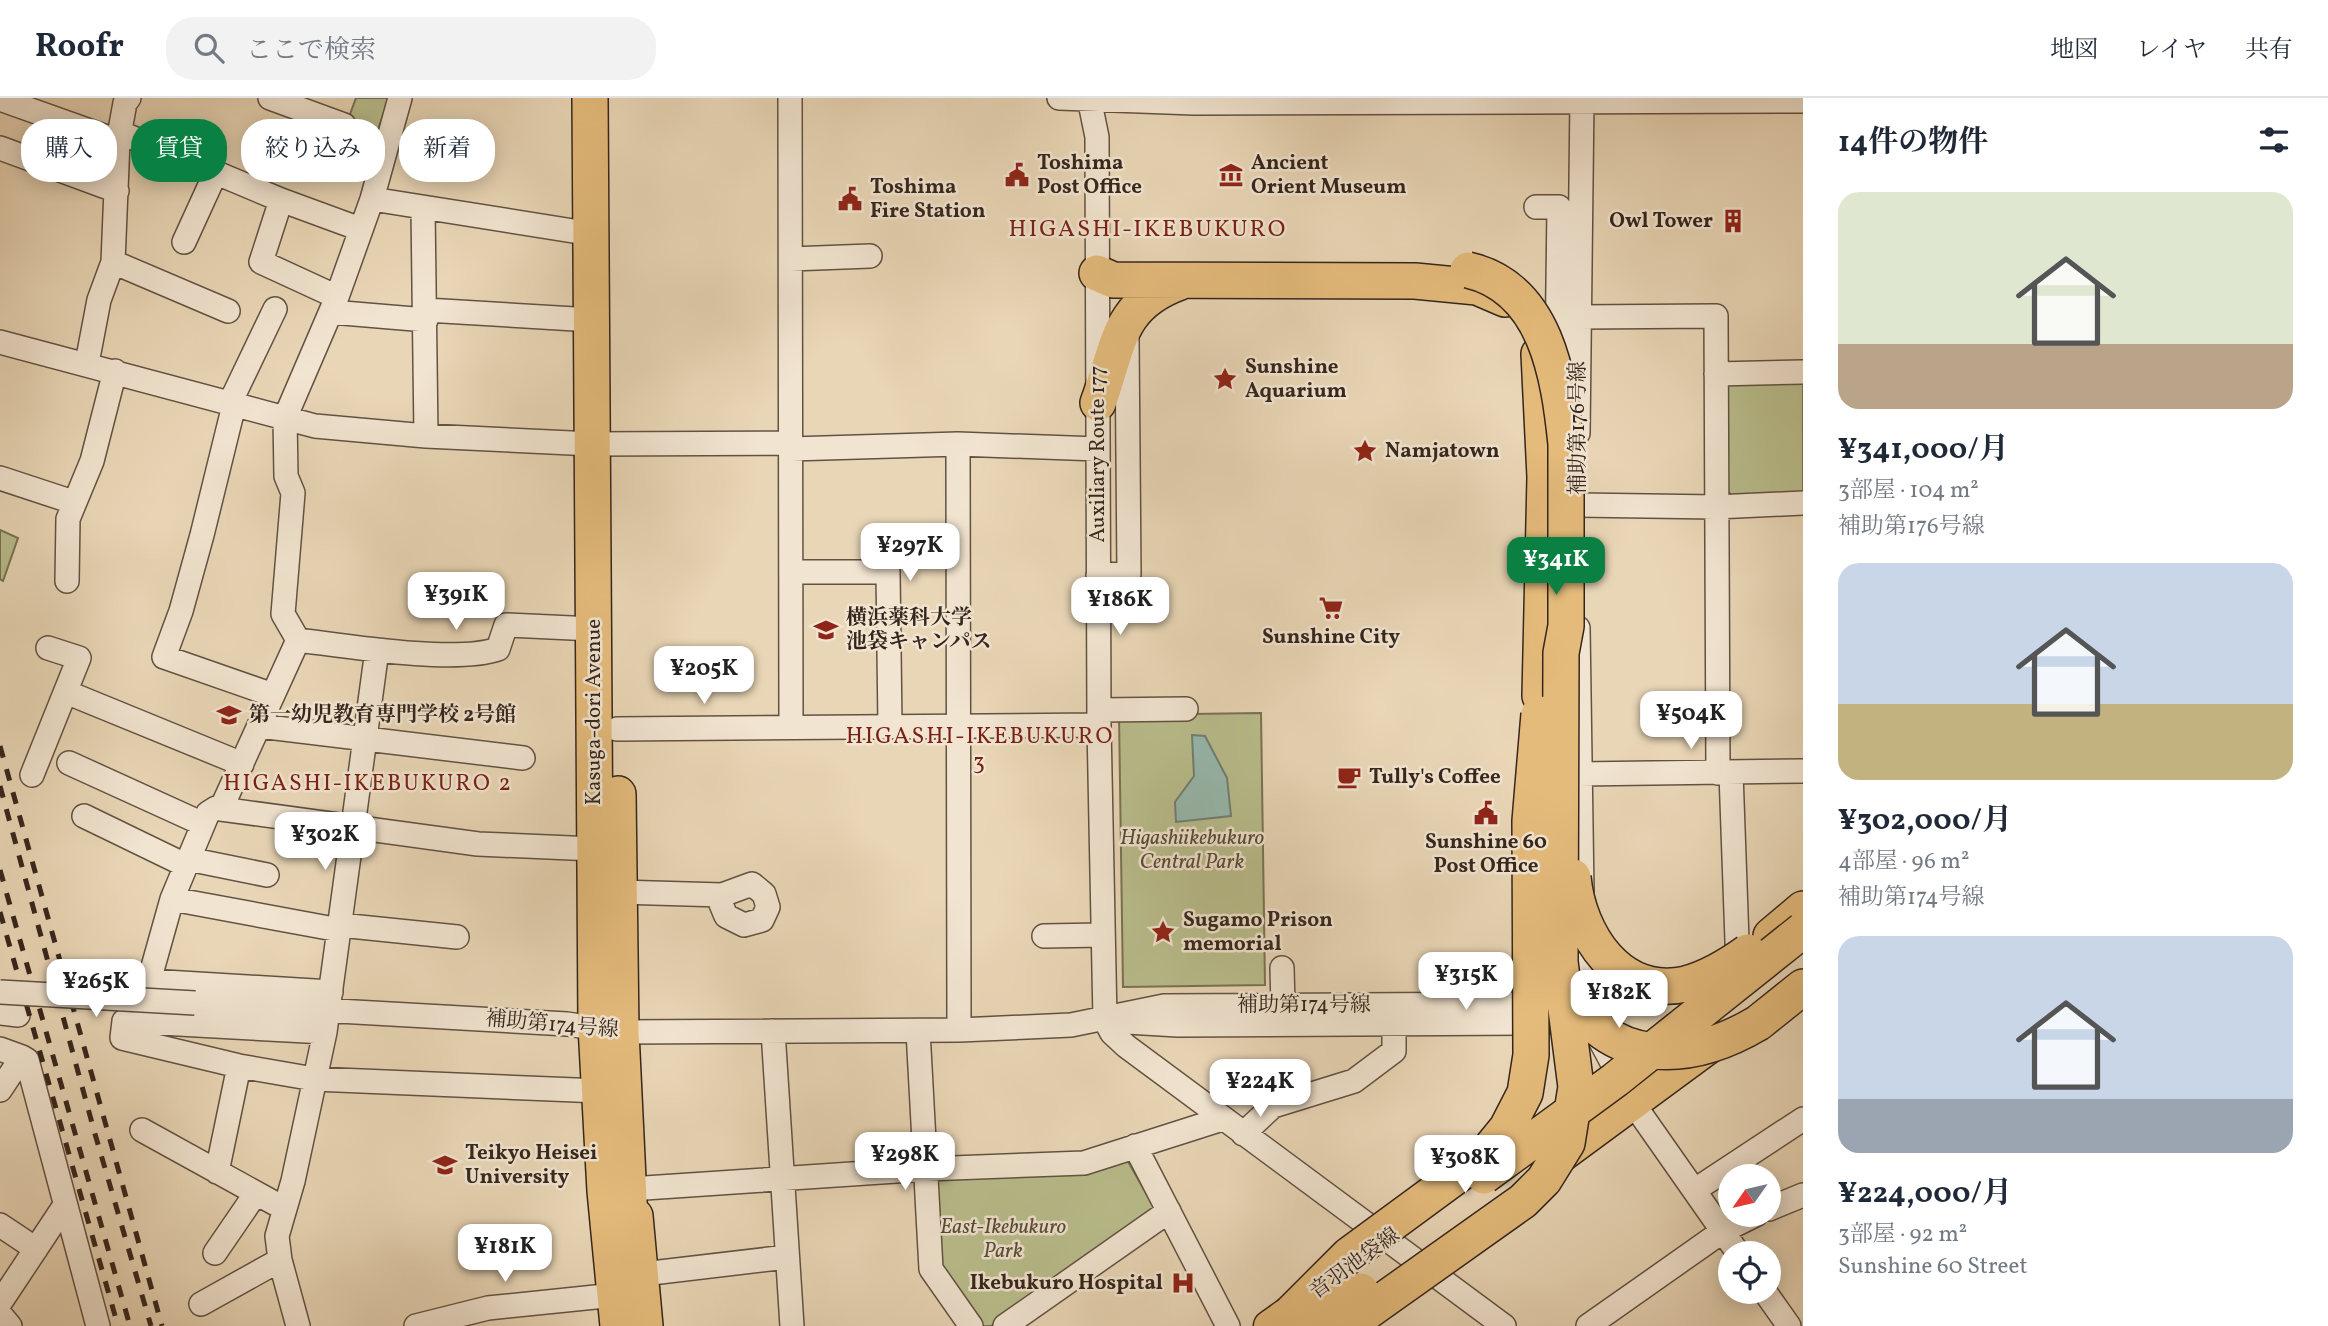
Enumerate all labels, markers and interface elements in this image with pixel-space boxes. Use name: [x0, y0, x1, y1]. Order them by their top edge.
search box: [166, 17, 656, 80]
text: Roofr: [35, 25, 124, 71]
icon: search: [190, 29, 228, 67]
text: ここで検索: [246, 33, 376, 69]
text: 地図: [2050, 34, 2098, 68]
text: レイヤ: [2136, 34, 2207, 68]
text: 共有: [2245, 34, 2293, 68]
chip: 購入: [21, 119, 117, 182]
chip: 賃貸: [131, 119, 227, 182]
chip: 絞り込み: [241, 119, 385, 182]
chip: 新着: [399, 119, 495, 182]
icon: filters: [2255, 121, 2293, 159]
text: 14件の物件: [1838, 122, 1988, 164]
place label: Toshima Post Office: [1037, 149, 1142, 202]
place label: Ancient Orient Museum: [1251, 149, 1406, 202]
public building icon: Toshima Post Office: [1003, 161, 1031, 189]
museum icon: Ancient Orient Museum: [1217, 161, 1245, 189]
place label: Toshima Fire Station: [870, 173, 986, 226]
public building icon: Toshima Fire Station: [836, 185, 864, 213]
place label: Owl Tower: [1609, 207, 1713, 236]
building icon: Owl Tower: [1719, 207, 1747, 235]
district label: HIGASHI-IKEBUKURO: [1009, 213, 1287, 247]
icon: home: [2003, 238, 2129, 364]
place label: Sunshine Aquarium: [1245, 353, 1347, 406]
street label: 補助第176号線: [1564, 361, 1593, 495]
street label: Auxiliary Route 177: [1084, 365, 1113, 543]
place icon: Sunshine Aquarium: [1211, 365, 1239, 393]
text: ¥341,000/月: [1838, 429, 2009, 471]
place icon: Namjatown: [1351, 437, 1379, 465]
place label: Namjatown: [1385, 437, 1500, 466]
text: 3部屋 · 104 m²: [1838, 475, 1979, 507]
text: 補助第176号線: [1838, 511, 1985, 543]
pin: ¥297K: [861, 524, 959, 583]
text: ¥297K: [877, 530, 943, 562]
pin: ¥341K: [1507, 538, 1605, 597]
text: ¥341K: [1523, 544, 1589, 576]
pin: ¥391K: [407, 573, 505, 632]
pin: ¥186K: [1071, 578, 1169, 637]
text: ¥391K: [424, 579, 488, 611]
text: ¥186K: [1087, 584, 1153, 616]
supermarket icon: Sunshine City: [1317, 594, 1345, 622]
place label: 横浜薬科大学 池袋キャンパス: [846, 604, 992, 657]
icon: home: [2003, 609, 2129, 735]
school or university icon: 横浜薬科大学 池袋キャンパス: [812, 616, 840, 644]
street label: Kasuga-dori Avenue: [580, 619, 609, 805]
place label: Sunshine City: [1262, 623, 1400, 652]
pin: ¥205K: [655, 646, 753, 706]
text: ¥205K: [670, 653, 738, 685]
pin: ¥504K: [1642, 692, 1740, 751]
text: ¥504K: [1656, 698, 1726, 730]
school or university icon: 第一幼児教育専門学校 2号館: [215, 701, 243, 729]
place label: 第一幼児教育専門学校 2号館: [249, 701, 516, 730]
district label: HIGASHI-IKEBUKURO 3: [846, 721, 1114, 779]
cafe icon: Tully's Coffee: [1335, 763, 1363, 791]
place label: Tully's Coffee: [1369, 763, 1501, 792]
district label: HIGASHI-IKEBUKURO 2: [223, 768, 513, 800]
public building icon: Sunshine 60 Post Office: [1472, 799, 1500, 827]
text: ¥302,000/月: [1838, 800, 2012, 842]
pin: ¥302K: [276, 812, 374, 872]
text: ¥302K: [291, 819, 359, 851]
park label: Higashiikebukuro Central Park: [1120, 824, 1265, 877]
place label: Sunshine 60 Post Office: [1425, 828, 1547, 881]
text: 4部屋 · 96 m²: [1838, 846, 1969, 878]
text: 補助第174号線: [1838, 882, 1985, 914]
place label: Sugamo Prison memorial: [1183, 906, 1333, 959]
place icon: Sugamo Prison memorial: [1149, 918, 1177, 946]
pin: ¥315K: [1417, 953, 1515, 1012]
text: ¥315K: [1434, 959, 1498, 991]
pin: ¥265K: [47, 960, 145, 1019]
text: ¥265K: [63, 966, 129, 998]
pin: ¥182K: [1570, 970, 1668, 1030]
text: ¥182K: [1587, 977, 1651, 1009]
icon: home: [2003, 982, 2129, 1108]
street label: 補助第174号線: [1237, 991, 1371, 1020]
street label: 補助第174号線: [484, 1005, 620, 1045]
pin: ¥224K: [1211, 1060, 1309, 1119]
text: ¥224K: [1226, 1066, 1294, 1098]
pin: ¥298K: [856, 1132, 954, 1192]
pin: ¥308K: [1416, 1136, 1514, 1195]
place label: Teikyo Heisei University: [465, 1139, 598, 1192]
text: ¥298K: [871, 1139, 939, 1171]
text: ¥308K: [1430, 1142, 1500, 1174]
school or university icon: Teikyo Heisei University: [431, 1151, 459, 1179]
north arrow: [1718, 1164, 1782, 1227]
map controls: [1718, 1164, 1781, 1304]
text: ¥224,000/月: [1838, 1173, 2012, 1215]
park label: East-Ikebukuro Park: [940, 1213, 1066, 1266]
text: 3部屋 · 92 m²: [1838, 1219, 1967, 1251]
street label: 音羽池袋線: [1304, 1221, 1406, 1307]
pin: ¥181K: [456, 1224, 554, 1284]
text: ¥181K: [474, 1231, 536, 1263]
button: locate: [1718, 1241, 1781, 1304]
text: Sunshine 60 Street: [1838, 1251, 2027, 1283]
place label: Ikebukuro Hospital: [970, 1269, 1163, 1298]
hospital icon: Ikebukuro Hospital: [1169, 1269, 1197, 1297]

